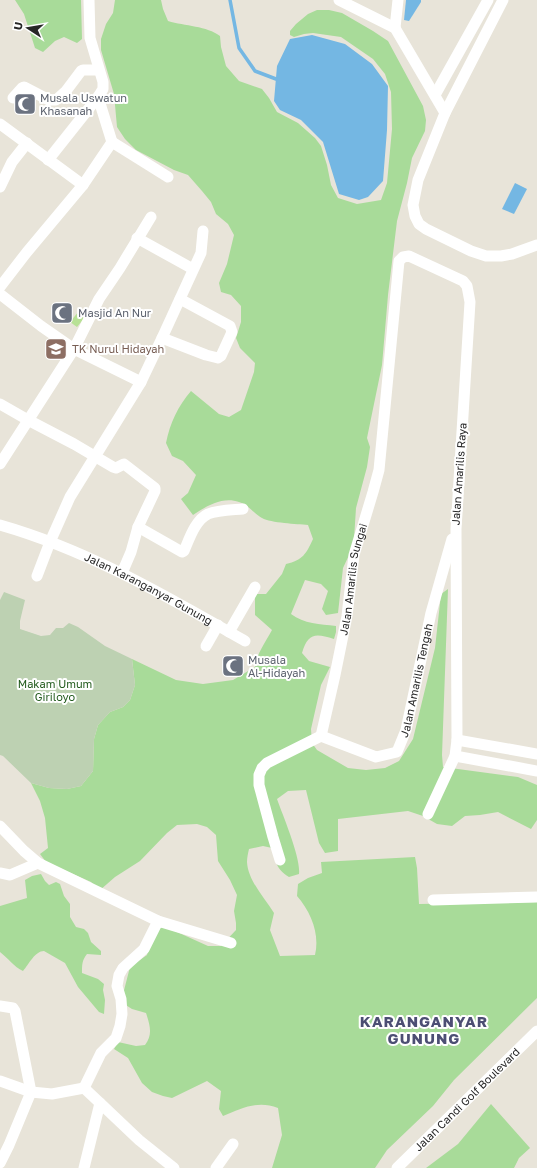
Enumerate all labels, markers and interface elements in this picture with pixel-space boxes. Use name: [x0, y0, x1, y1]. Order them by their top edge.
north arrow: [8, 8, 48, 48]
text: U: [11, 21, 25, 31]
mosque icon: Musala Uswatun Khasanah: [12, 91, 38, 117]
place label: Musala Uswatun Khasanah: [40, 91, 127, 117]
mosque icon: Masjid An Nur: [49, 300, 75, 326]
place label: Masjid An Nur: [78, 306, 152, 319]
school or university icon: TK Nurul Hidayah: [43, 336, 69, 362]
place label: TK Nurul Hidayah: [72, 342, 164, 355]
street label: Jalan Amarilis Raya: [448, 422, 469, 526]
street label: Jalan Amarilis Sungai: [336, 522, 369, 636]
street label: Jalan Karanganyar Gunung: [83, 550, 215, 627]
street label: Jalan Amarilis Tengah: [397, 622, 435, 739]
mosque icon: Musala Al-Hidayah: [220, 653, 246, 679]
place label: Musala Al-Hidayah: [248, 653, 305, 679]
park label: Makam Umum Giriloyo: [18, 677, 92, 703]
district label: KARANGANYAR GUNUNG: [360, 1012, 488, 1047]
street label: Jalan Candi Golf Boulevard: [411, 1045, 522, 1153]

